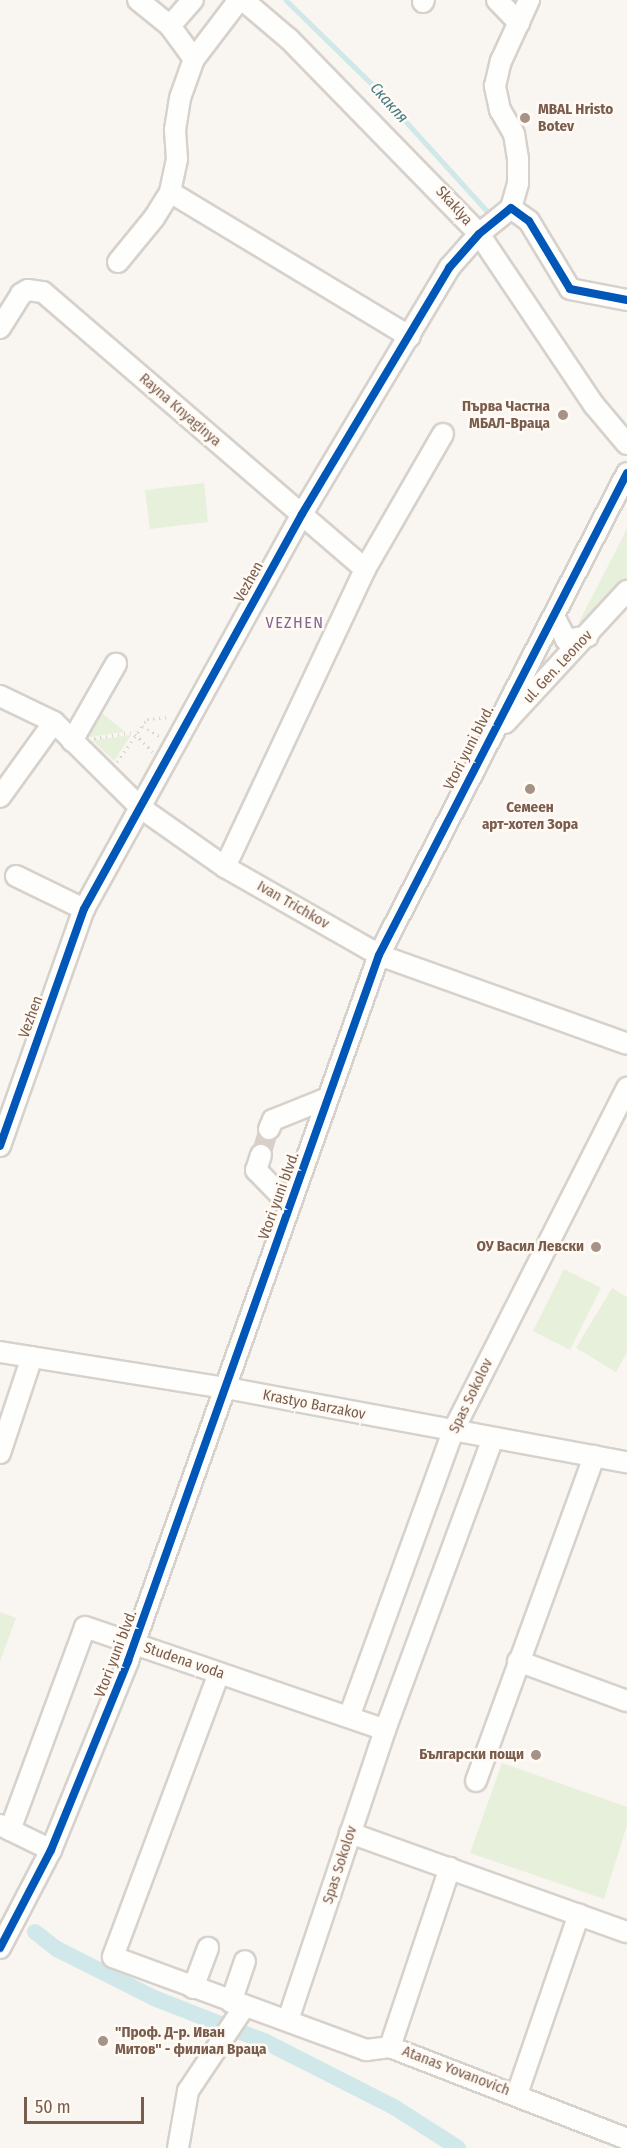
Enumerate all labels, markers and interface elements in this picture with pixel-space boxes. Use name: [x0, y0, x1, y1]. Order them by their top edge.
water label: Скакля: [366, 79, 412, 127]
place label: MBAL Hristo Botev: [538, 100, 613, 135]
marker: MBAL Hristo Botev: [516, 109, 534, 127]
street label: Skaklya: [432, 183, 476, 229]
street label: Rayna Knyaginya: [135, 370, 225, 450]
place label: Първа Частна МБАЛ-Враца: [462, 397, 550, 432]
marker: Първа Частна МБАЛ-Враца: [554, 406, 572, 424]
street label: Vezhen: [231, 559, 267, 605]
district label: VEZHEN: [266, 613, 324, 633]
street label: ul. Gen. Leonov: [520, 627, 596, 707]
street label: Vtori yuni blvd.: [440, 703, 498, 793]
marker: Семеен арт-хотел Зора: [523, 782, 537, 796]
place label: Семеен арт-хотел Зора: [482, 798, 578, 833]
street label: Ivan Trichkov: [254, 877, 332, 933]
street label: Vezhen: [15, 993, 47, 1041]
street label: Vtori yuni blvd.: [255, 1150, 303, 1242]
place label: ОУ Васил Левски: [476, 1238, 584, 1256]
marker: ОУ Васил Левски: [589, 1240, 603, 1254]
street label: Spas Sokolov: [445, 1356, 497, 1436]
street label: Krastyo Barzakov: [261, 1386, 367, 1424]
street label: Vtori yuni blvd.: [91, 1608, 141, 1700]
street label: Studena voda: [141, 1639, 227, 1683]
place label: Български пощи: [419, 1746, 524, 1764]
marker: Български пощи: [529, 1748, 543, 1762]
street label: Spas Sokolov: [319, 1824, 361, 1906]
place label: "Проф. Д-р. Иван Митов" - филиал Враца: [115, 2023, 266, 2058]
marker: "Проф. Д-р. Иван Митов" - филиал Враца: [96, 2034, 110, 2048]
street label: Atanas Yovanovich: [400, 2042, 512, 2100]
scale bar: [27, 2085, 147, 2123]
text: 50 m: [35, 2096, 71, 2118]

